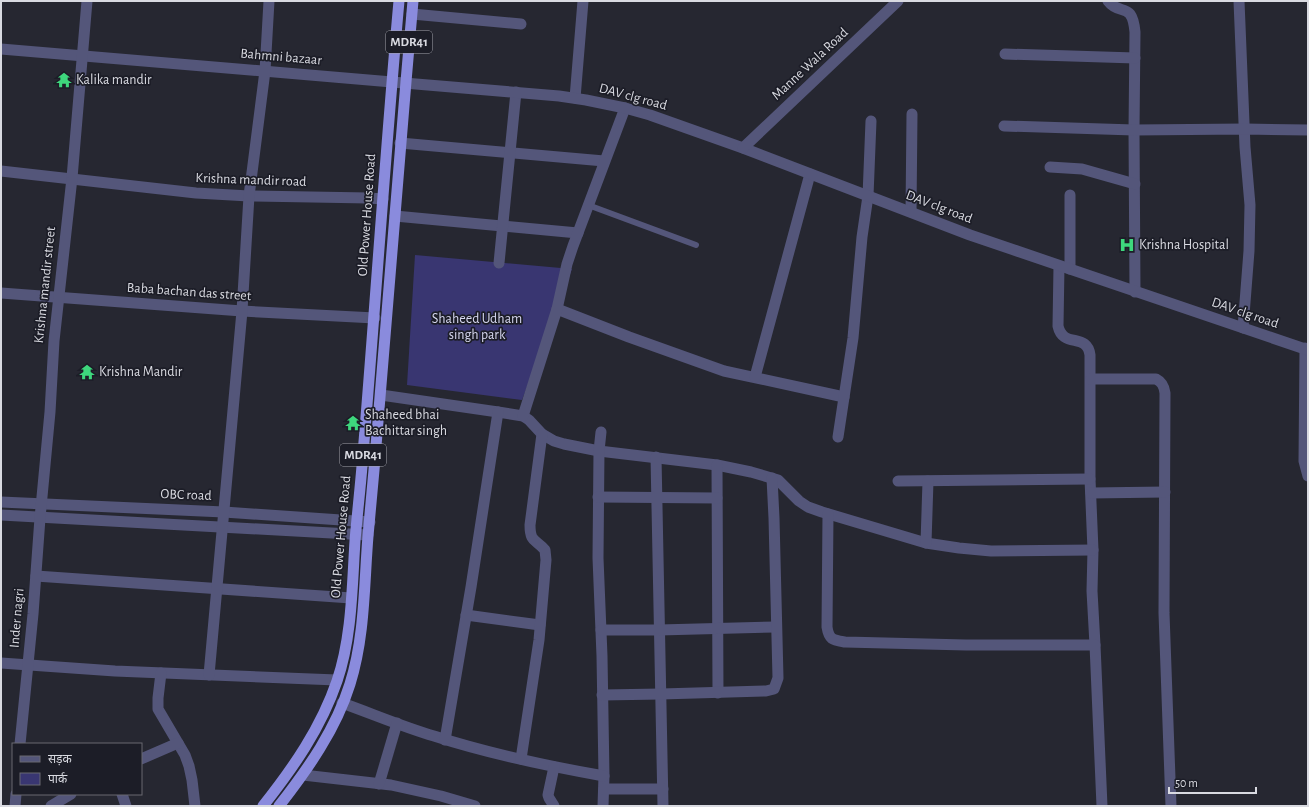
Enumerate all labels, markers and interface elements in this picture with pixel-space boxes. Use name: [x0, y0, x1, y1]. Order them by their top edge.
street label: Manne Wala Road: [769, 25, 851, 103]
road number: MDR41: [386, 31, 432, 53]
street label: Bahmni bazaar: [240, 46, 323, 68]
temple icon: Kalika mandir: [55, 71, 73, 89]
place label: Kalika mandir: [76, 73, 152, 87]
street label: DAV clg road: [597, 81, 669, 113]
street label: Old Power House Road: [356, 153, 378, 277]
street label: Krishna mandir road: [195, 171, 307, 189]
street label: DAV clg road: [904, 188, 974, 226]
street label: Krishna mandir street: [32, 225, 58, 344]
hospital icon: Krishna Hospital: [1118, 236, 1136, 254]
place label: Krishna Hospital: [1139, 238, 1229, 252]
street label: Baba bachan das street: [126, 281, 252, 303]
street label: DAV clg road: [1210, 295, 1280, 331]
park label: Shaheed Udham singh park: [432, 312, 522, 342]
temple icon: Krishna Mandir: [78, 363, 96, 381]
place label: Krishna Mandir: [99, 365, 183, 379]
place label: Shaheed bhai Bachittar singh: [365, 408, 447, 438]
temple icon: Shaheed bhai Bachittar singh: [344, 414, 362, 432]
road number: MDR41: [340, 444, 386, 466]
street label: Old Power House Road: [329, 475, 353, 599]
street label: OBC road: [160, 487, 212, 503]
street label: Inder nagri: [7, 588, 27, 648]
legend: [12, 743, 142, 795]
text: सड़क: [48, 753, 73, 766]
scale bar: [1169, 769, 1256, 795]
text: पार्क: [48, 772, 68, 785]
text: 50 m: [1175, 777, 1198, 789]

